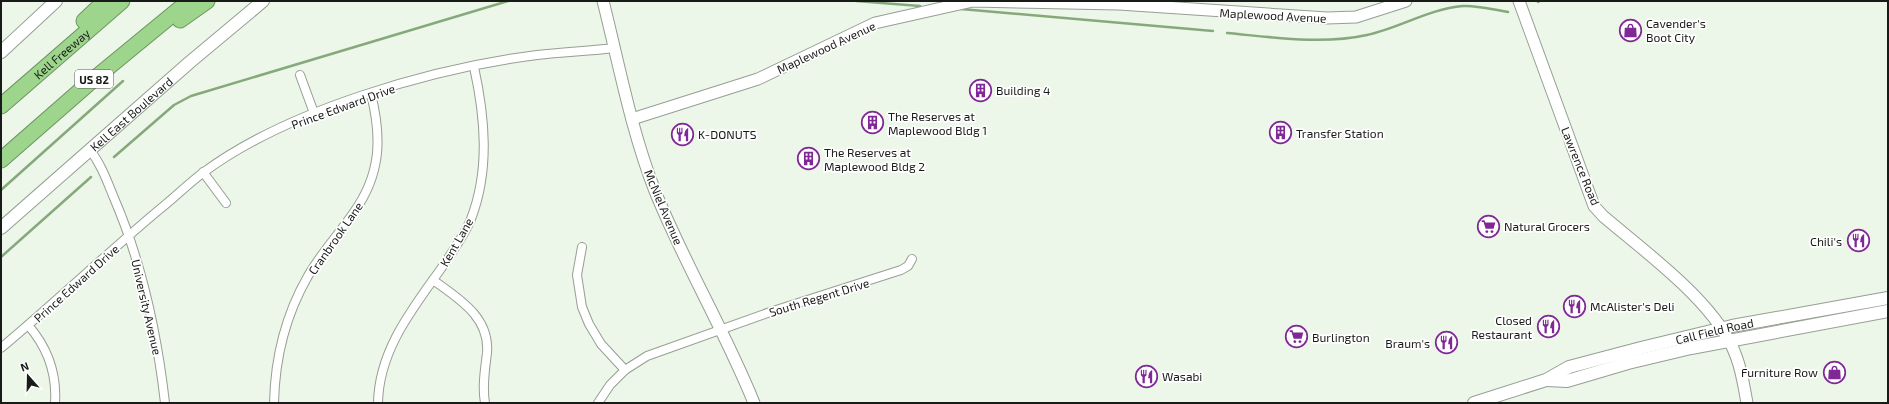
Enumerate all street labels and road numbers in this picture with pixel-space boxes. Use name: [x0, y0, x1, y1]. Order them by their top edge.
street label: Maplewood Avenue: [1219, 5, 1327, 25]
street label: Maplewood Avenue: [775, 18, 877, 76]
street label: Kell Freeway: [31, 25, 93, 82]
road number: US 82: [75, 70, 113, 88]
street label: Kell East Boulevard: [87, 74, 175, 154]
street label: Prince Edward Drive: [289, 81, 397, 131]
street label: Lawrence Road: [1559, 125, 1603, 207]
street label: McNiel Avenue: [642, 167, 686, 247]
street label: Cranbrook Lane: [305, 199, 365, 277]
street label: Kent Lane: [436, 215, 476, 269]
street label: Prince Edward Drive: [31, 241, 121, 325]
street label: University Avenue: [129, 258, 165, 356]
street label: South Regent Drive: [767, 275, 871, 319]
street label: Call Field Road: [1674, 315, 1755, 346]

